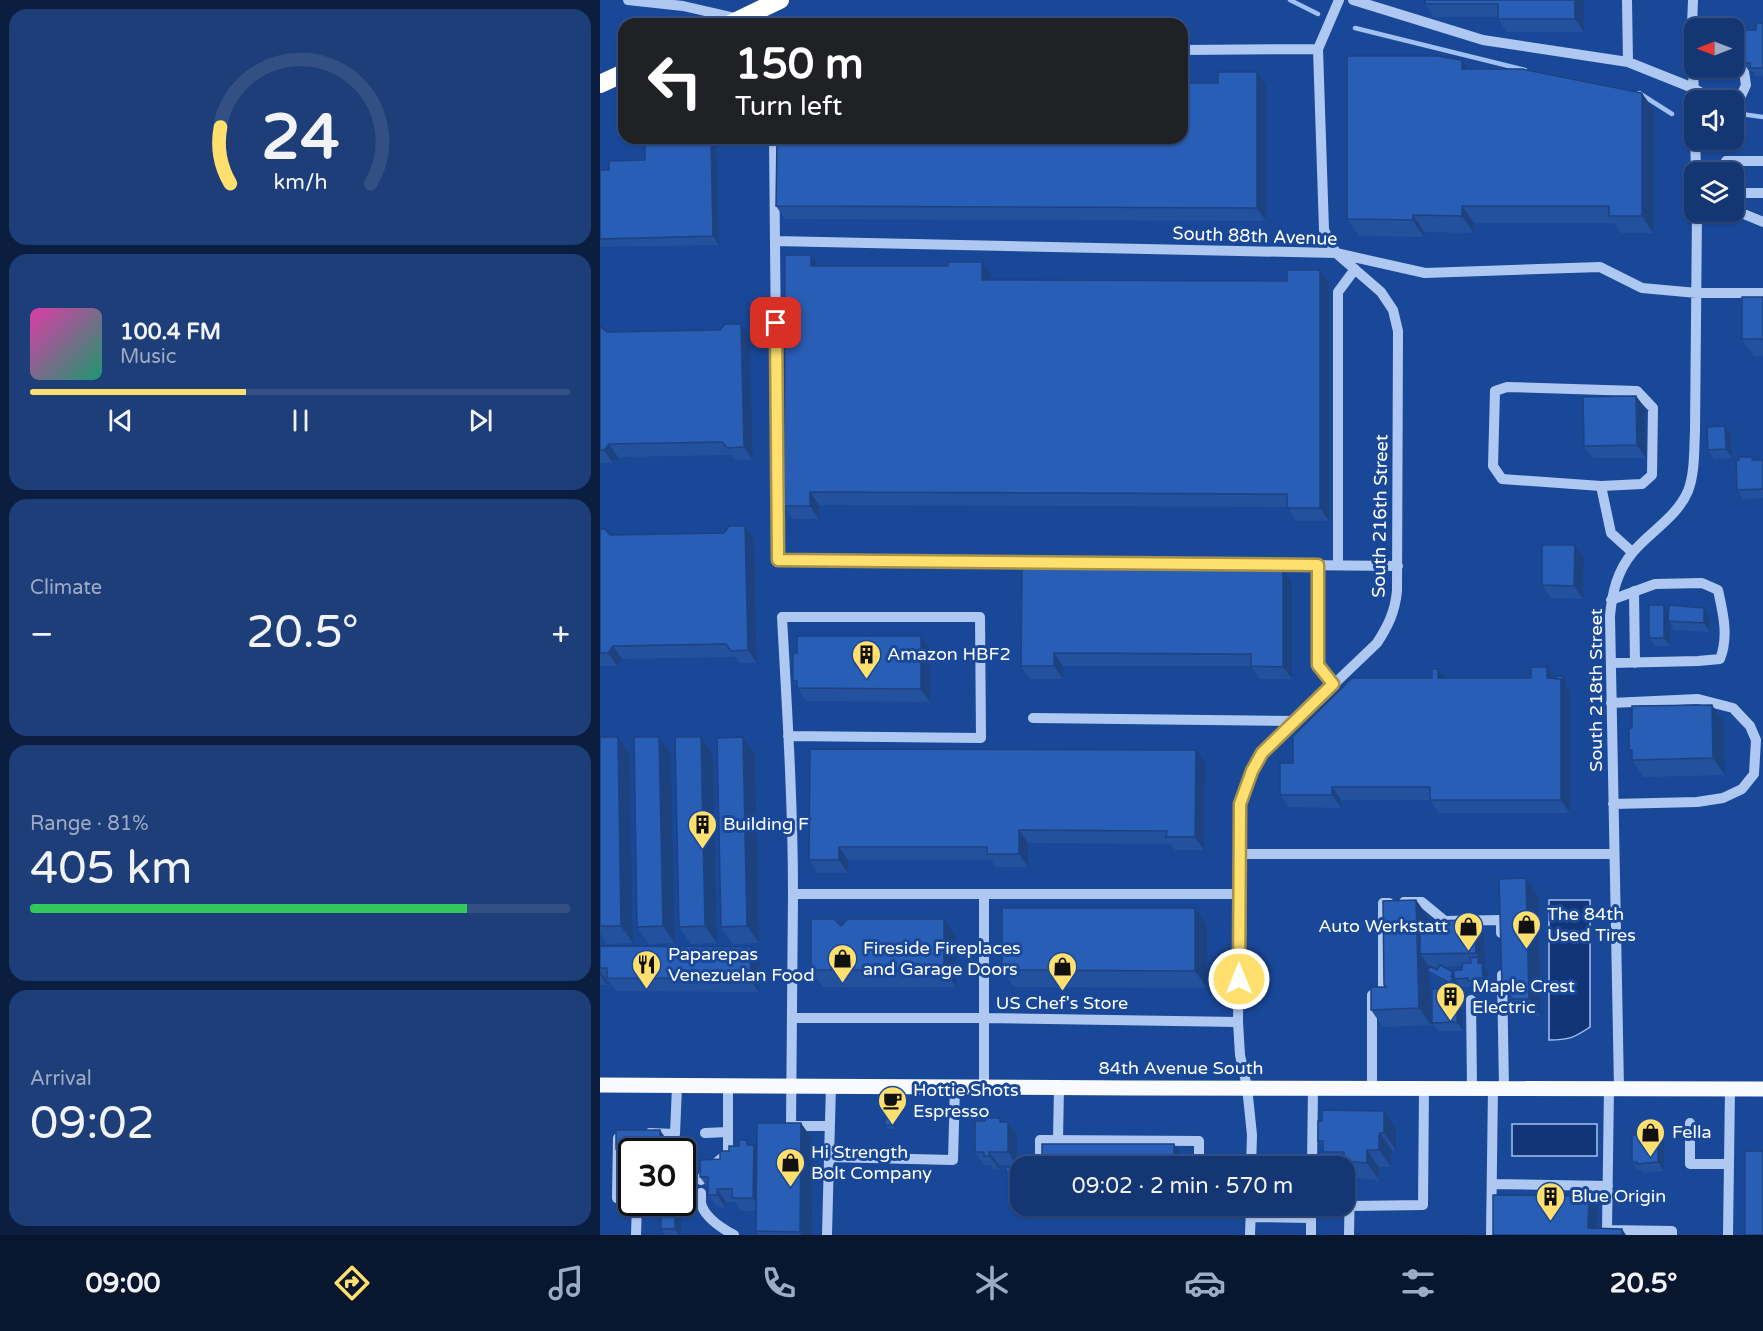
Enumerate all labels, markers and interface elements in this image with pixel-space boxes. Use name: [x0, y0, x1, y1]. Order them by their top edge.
north arrow: [1684, 18, 1744, 78]
map controls: [1684, 18, 1744, 222]
text: 150 m: [735, 39, 864, 90]
icon: left: [636, 42, 714, 120]
text: Turn left: [735, 90, 842, 123]
button: sound: [1684, 90, 1744, 150]
text: 24: [261, 101, 339, 176]
button: layers: [1684, 162, 1744, 222]
text: km/h: [273, 169, 327, 195]
street label: South 88th Avenue: [1172, 222, 1338, 250]
pin: [750, 297, 801, 348]
icon: arrive: [759, 306, 792, 339]
text: 100.4 FM: [120, 319, 221, 345]
text: Music: [120, 345, 176, 369]
icon: previous: [104, 404, 137, 437]
icon: pause: [284, 404, 317, 437]
icon: next: [464, 404, 497, 437]
street label: South 216th Street: [1368, 434, 1392, 598]
text: Climate: [30, 576, 102, 600]
text: 20.5°: [246, 606, 359, 660]
street label: South 218th Street: [1585, 608, 1607, 772]
text: −: [30, 615, 54, 654]
text: +: [551, 615, 570, 654]
building icon: Amazon HBF2: [850, 638, 882, 680]
place label: Amazon HBF2: [887, 643, 1011, 665]
building icon: Building F: [686, 808, 718, 850]
text: Range · 81%: [30, 812, 149, 836]
place label: Building F: [723, 813, 809, 835]
text: 405 km: [30, 842, 192, 896]
place label: The 84th Used Tires: [1547, 903, 1636, 946]
shop icon: The 84th Used Tires: [1510, 908, 1542, 950]
shop icon: Auto Werkstatt: [1453, 910, 1485, 952]
place label: Auto Werkstatt: [1318, 915, 1448, 937]
place label: Fireside Fireplaces and Garage Doors: [863, 937, 1021, 980]
shop icon: Fireside Fireplaces and Garage Doors: [826, 942, 858, 984]
place label: Paparepas Venezuelan Food: [668, 943, 815, 986]
position arrow: [1207, 947, 1271, 1011]
restaurant icon: Paparepas Venezuelan Food: [631, 948, 663, 990]
shop icon: US Chef's Store: [1046, 950, 1078, 992]
place label: Maple Crest Electric: [1472, 975, 1575, 1018]
building icon: Maple Crest Electric: [1435, 980, 1467, 1022]
place label: US Chef's Store: [996, 992, 1128, 1014]
street label: 84th Avenue South: [1098, 1057, 1264, 1079]
text: Arrival: [30, 1067, 92, 1091]
place label: Hottie Shots Espresso: [913, 1079, 1019, 1122]
cafe icon: Hottie Shots Espresso: [876, 1084, 908, 1126]
text: 09:02: [30, 1097, 155, 1151]
shop icon: Fella: [1635, 1116, 1667, 1158]
place label: Fella: [1672, 1121, 1712, 1143]
speed limit sign: 30: [618, 1138, 696, 1216]
place label: Hi Strength Bolt Company: [811, 1141, 932, 1184]
shop icon: Hi Strength Bolt Company: [774, 1146, 806, 1188]
text: 09:02 · 2 min · 570 m: [1072, 1173, 1293, 1199]
building icon: Blue Origin: [1534, 1180, 1566, 1222]
place label: Blue Origin: [1571, 1185, 1666, 1207]
icon: directions: [331, 1262, 373, 1304]
icon: music: [545, 1262, 587, 1304]
icon: phone: [758, 1262, 800, 1304]
icon: climate: [971, 1262, 1013, 1304]
icon: car: [1184, 1262, 1226, 1304]
icon: filters: [1397, 1262, 1439, 1304]
text: 09:00: [86, 1267, 160, 1300]
text: 20.5°: [1610, 1267, 1677, 1300]

